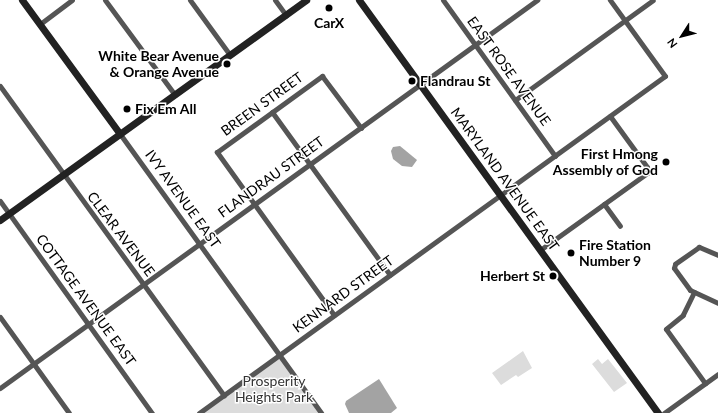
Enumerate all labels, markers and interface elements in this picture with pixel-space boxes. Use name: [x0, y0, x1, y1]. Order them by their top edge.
marker: CarX: [324, 3, 334, 13]
street label: EAST ROSE AVENUE: [464, 13, 554, 129]
place label: CarX: [314, 15, 344, 31]
north arrow: [662, 16, 702, 56]
text: N: [664, 36, 680, 51]
place label: White Bear Avenue & Orange Avenue: [98, 48, 219, 80]
marker: White Bear Avenue & Orange Avenue: [222, 59, 232, 69]
street label: BREEN STREET: [218, 69, 306, 139]
place label: Flandrau St: [420, 73, 490, 89]
marker: Flandrau St: [407, 76, 417, 86]
place label: Fix Em All: [135, 101, 197, 117]
marker: Fix Em All: [122, 104, 132, 114]
street label: MARYLAND AVENUE EAST: [447, 104, 563, 254]
street label: FLANDRAU STREET: [215, 133, 327, 221]
street label: IVY AVENUE EAST: [142, 146, 224, 252]
place label: First Hmong Assembly of God: [552, 146, 658, 178]
marker: First Hmong Assembly of God: [661, 157, 671, 167]
street label: CLEAR AVENUE: [84, 188, 158, 280]
street label: COTTAGE AVENUE EAST: [32, 231, 140, 369]
place label: Fire Station Number 9: [579, 237, 651, 270]
marker: Fire Station Number 9: [566, 248, 576, 258]
street label: KENNARD STREET: [289, 252, 397, 336]
place label: Herbert St: [480, 268, 545, 284]
marker: Herbert St: [548, 271, 558, 281]
park label: Prosperity Heights Park: [235, 373, 313, 406]

